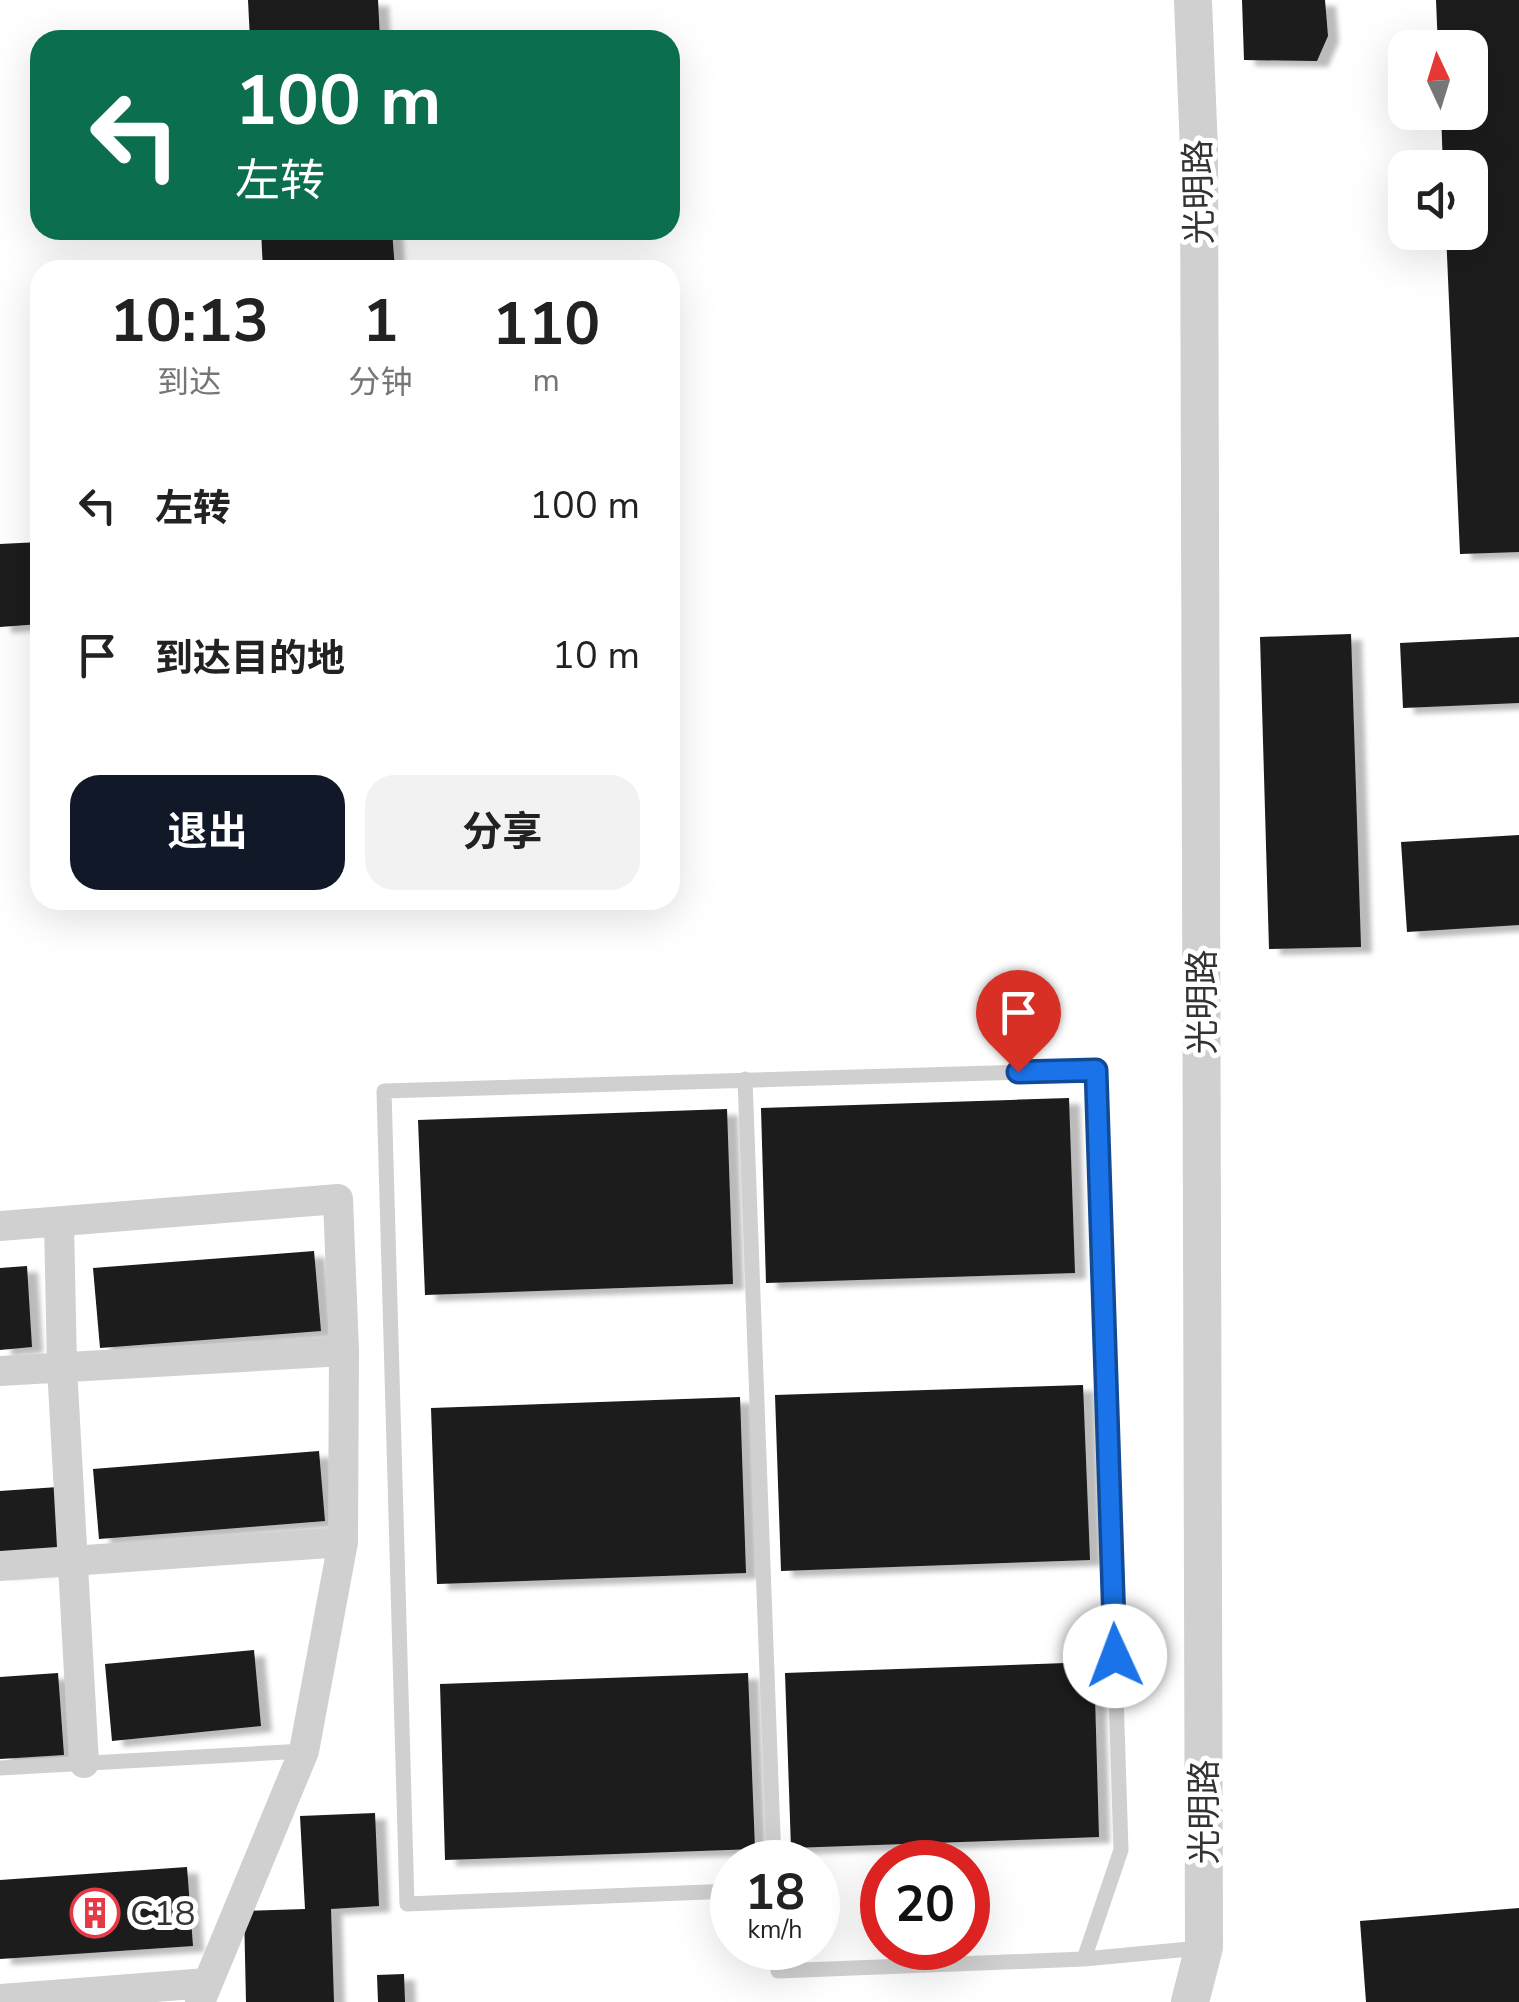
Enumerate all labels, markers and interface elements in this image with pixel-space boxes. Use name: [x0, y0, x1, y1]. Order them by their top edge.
north arrow: [1388, 30, 1488, 130]
map controls: [1388, 30, 1488, 250]
text: 100 m: [235, 53, 441, 149]
icon: left: [70, 70, 200, 200]
street label: 光明路: [1175, 139, 1223, 245]
button: sound: [1388, 150, 1488, 250]
text: 左转: [235, 151, 325, 212]
text: 10:13: [110, 280, 269, 362]
text: 1: [362, 280, 398, 362]
text: 110: [492, 283, 600, 365]
text: m: [533, 359, 560, 402]
text: 到达: [157, 361, 221, 404]
text: 分钟: [348, 361, 412, 404]
icon: left: [70, 478, 125, 533]
text: 100 m: [529, 480, 640, 531]
text: 左转: [155, 483, 231, 534]
icon: arrive: [70, 628, 125, 683]
text: 10 m: [552, 630, 640, 681]
text: 到达目的地: [155, 633, 345, 684]
button: 退出: [70, 775, 345, 890]
button: 分享: [365, 775, 640, 890]
street label: 光明路: [1179, 949, 1226, 1055]
pin: [976, 970, 1061, 1073]
icon: arrive: [991, 985, 1046, 1040]
position arrow: [1063, 1604, 1167, 1708]
street label: 光明路: [1181, 1759, 1228, 1865]
speed limit sign: 20: [860, 1840, 990, 1970]
text: 18: [745, 1858, 805, 1927]
building icon: C18: [69, 1887, 121, 1939]
place label: C18: [130, 1890, 196, 1937]
text: km/h: [747, 1913, 803, 1947]

